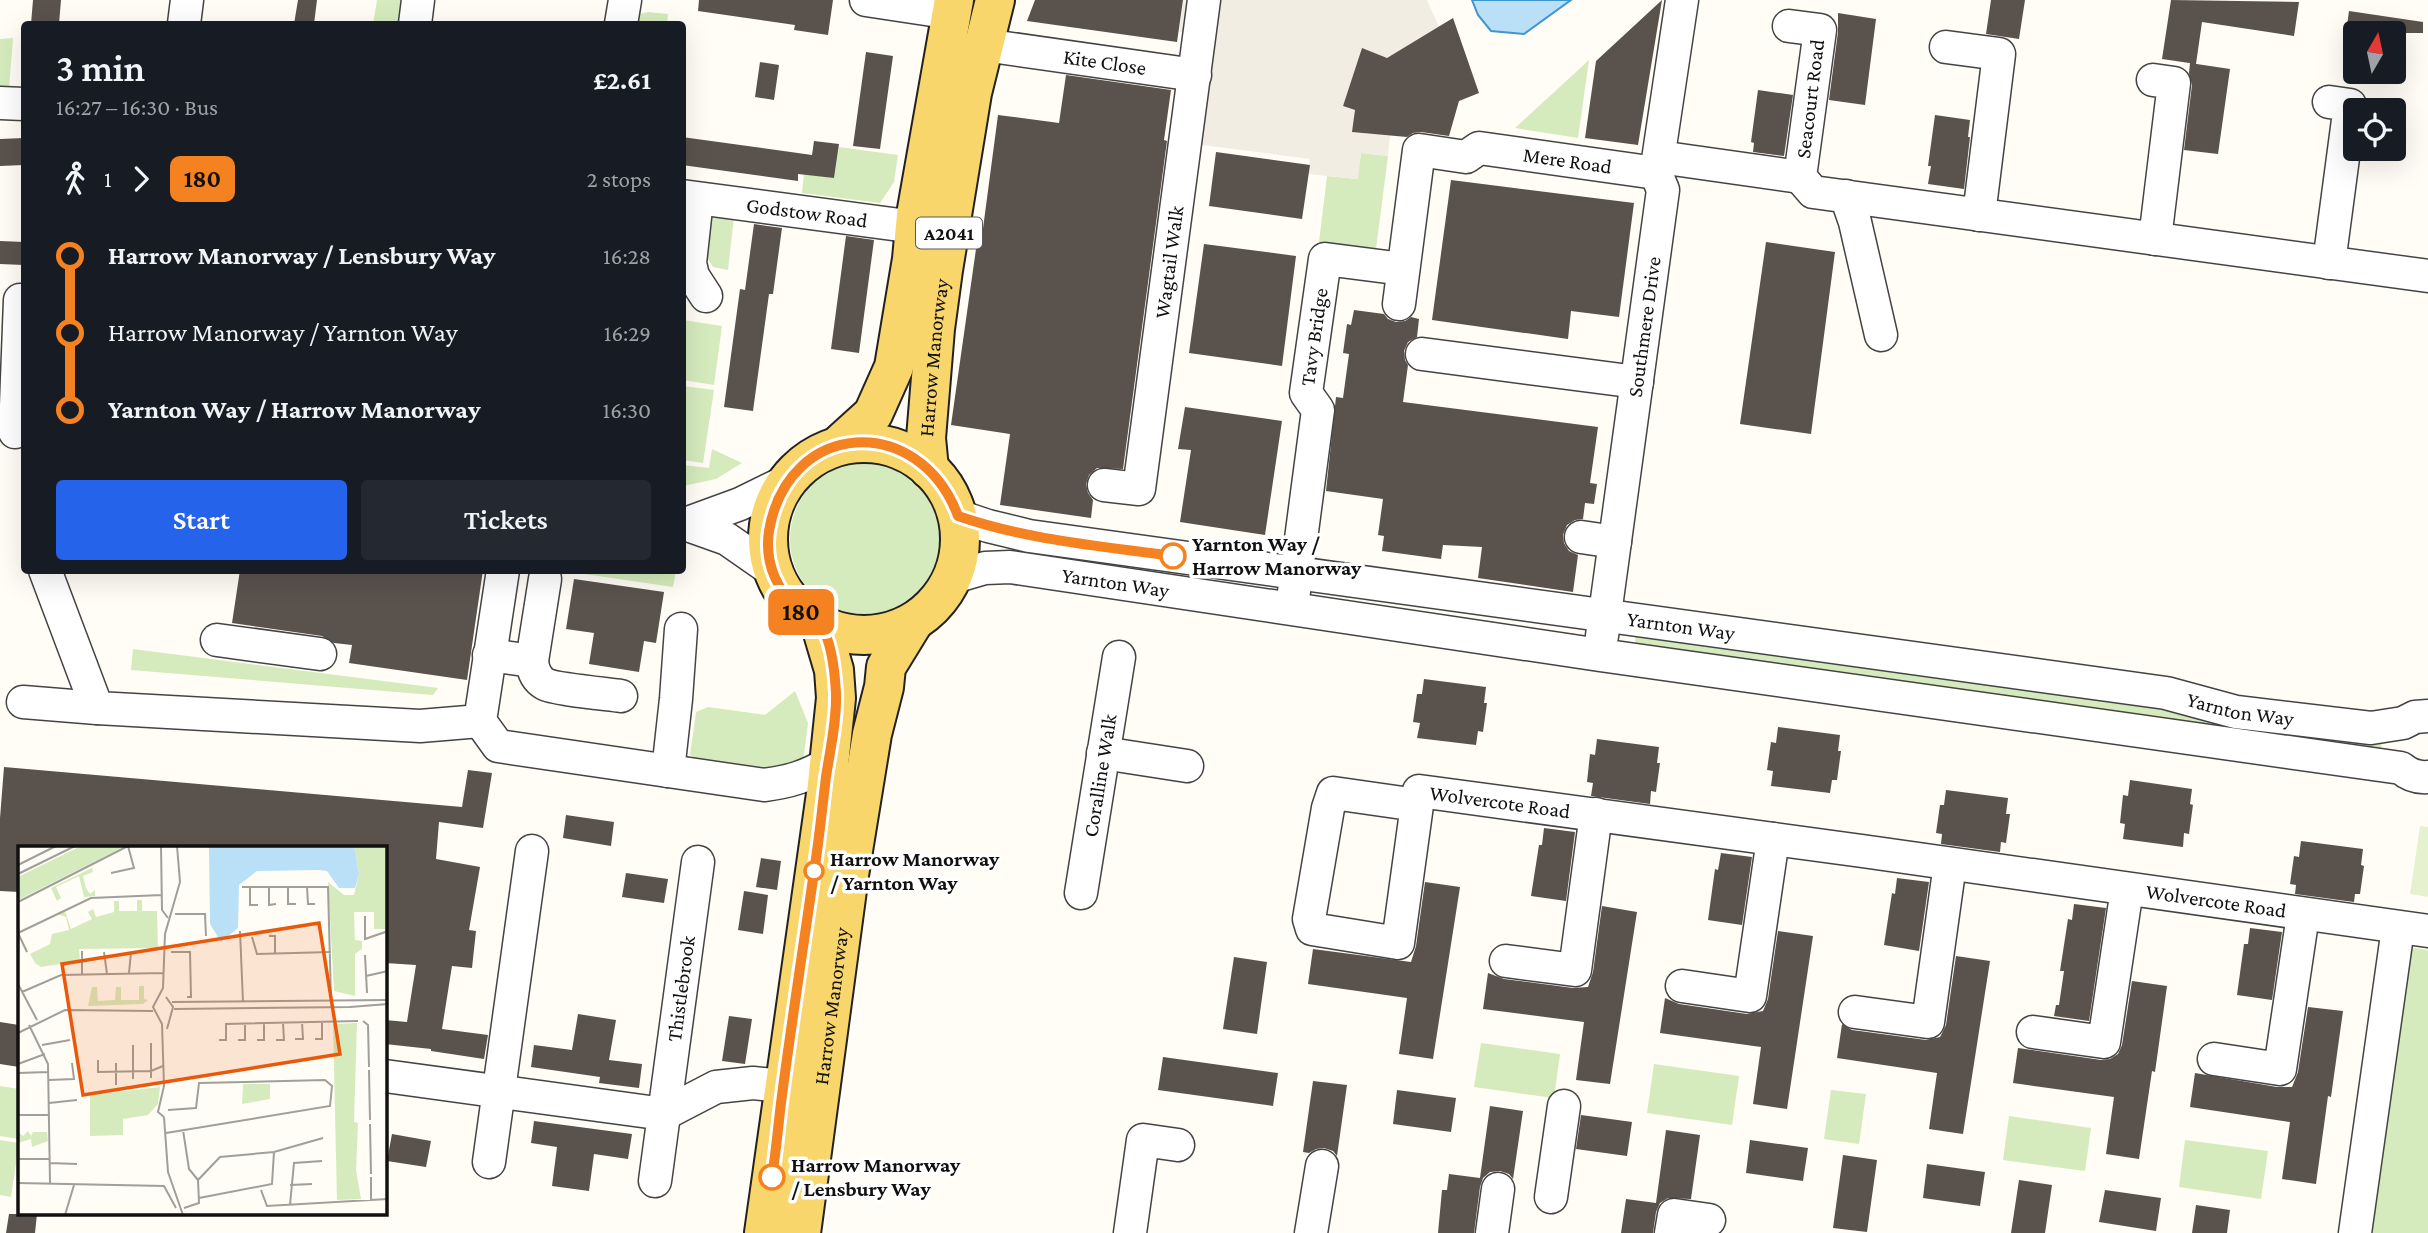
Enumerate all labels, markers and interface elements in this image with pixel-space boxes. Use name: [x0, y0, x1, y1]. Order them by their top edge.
north arrow: [2343, 21, 2406, 84]
map controls: [2343, 21, 2406, 161]
street label: Seacourt Road: [1791, 38, 1829, 160]
street label: Kite Close: [1062, 44, 1148, 80]
text: 3 min: [56, 47, 145, 89]
text: £2.61: [593, 66, 651, 95]
text: 16:27 – 16:30 · Bus: [56, 94, 218, 120]
button: locate: [2343, 98, 2406, 161]
street label: Mere Road: [1522, 142, 1613, 179]
icon: walk: [56, 160, 94, 198]
icon: forward: [122, 160, 160, 198]
text: 180: [184, 165, 221, 192]
text: 1: [104, 166, 112, 192]
text: 2 stops: [587, 166, 651, 192]
street label: Godstow Road: [745, 193, 869, 233]
street label: Wagtail Walk: [1150, 204, 1189, 320]
road number: A2041: [916, 218, 982, 248]
text: Harrow Manorway / Lensbury Way: [108, 241, 495, 270]
text: 16:28: [603, 243, 651, 269]
street label: Southmere Drive: [1623, 255, 1666, 399]
street label: Harrow Manorway: [914, 277, 954, 438]
street label: Tavy Bridge: [1295, 286, 1333, 387]
text: Harrow Manorway / Yarnton Way: [108, 318, 458, 347]
text: 16:29: [604, 320, 651, 346]
text: Yarnton Way / Harrow Manorway: [108, 395, 481, 424]
text: 16:30: [603, 397, 651, 423]
button: Start: [56, 480, 347, 560]
button: Tickets: [361, 480, 651, 560]
place label: Yarnton Way / Harrow Manorway: [1192, 532, 1362, 580]
marker: Yarnton Way / Harrow Manorway: [1160, 543, 1186, 569]
street label: Yarnton Way: [1060, 563, 1171, 603]
line badge: 180: [761, 589, 841, 635]
text: 180: [782, 598, 820, 625]
street label: Yarnton Way: [1626, 607, 1737, 645]
street label: Yarnton Way: [2184, 687, 2295, 731]
street label: Coralline Walk: [1078, 712, 1122, 839]
street label: Wolvercote Road: [1428, 781, 1572, 823]
inset map: [18, 846, 387, 1216]
place label: Harrow Manorway / Yarnton Way: [830, 847, 1000, 895]
marker: Harrow Manorway / Yarnton Way: [804, 861, 824, 881]
street label: Wolvercote Road: [2144, 879, 2288, 923]
street label: Harrow Manorway: [809, 925, 854, 1086]
street label: Thistlebrook: [662, 934, 700, 1043]
place label: Harrow Manorway / Lensbury Way: [791, 1153, 961, 1201]
marker: Harrow Manorway / Lensbury Way: [759, 1164, 785, 1190]

